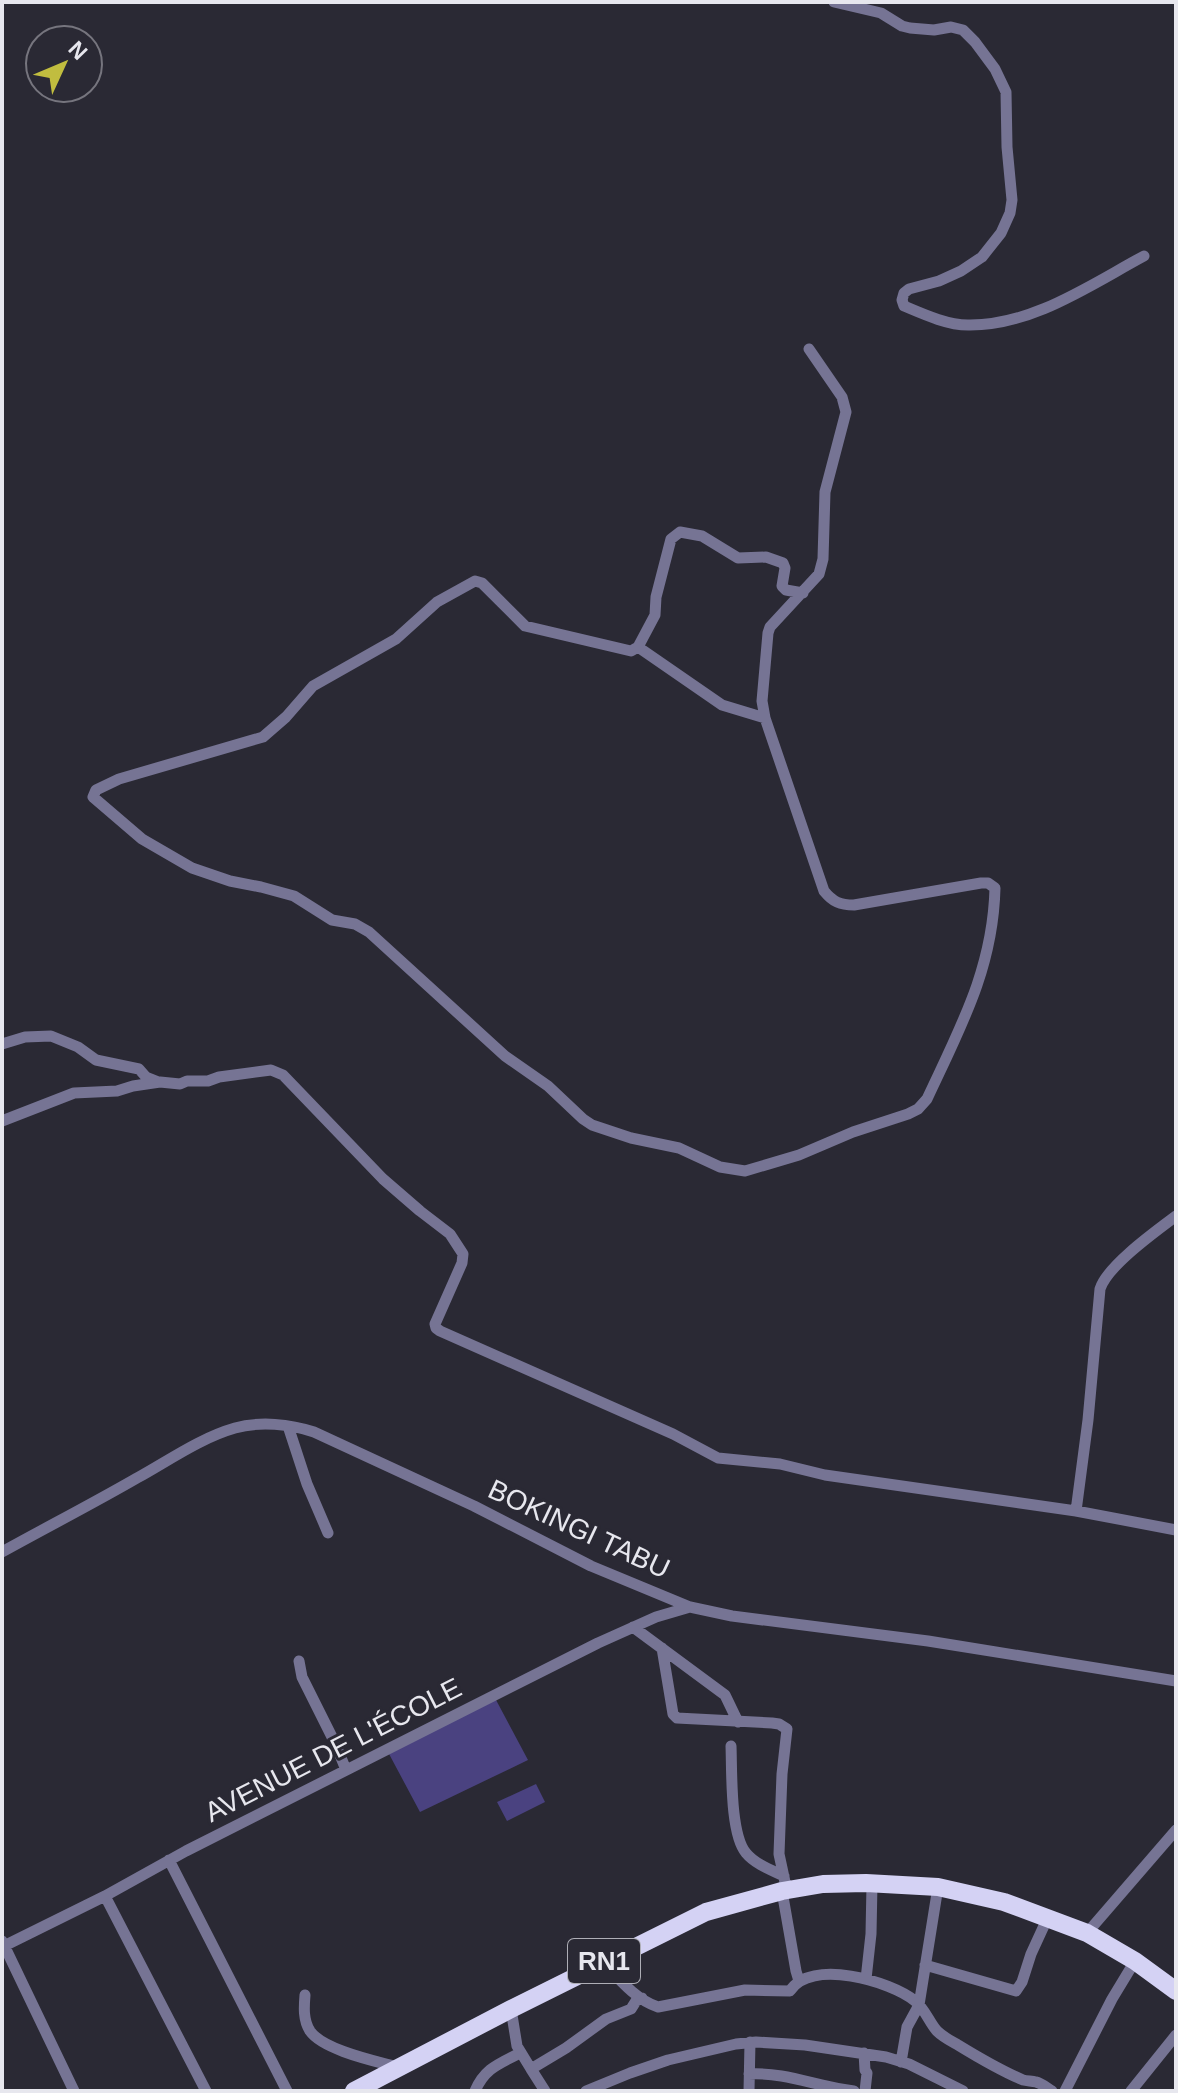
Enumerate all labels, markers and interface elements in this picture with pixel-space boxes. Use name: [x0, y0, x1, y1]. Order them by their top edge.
north arrow: [24, 24, 104, 104]
text: N: [64, 36, 93, 65]
street label: BOKINGI TABU: [483, 1473, 675, 1585]
street label: AVENUE DE L'ÉCOLE: [200, 1672, 466, 1828]
road number: RN1: [568, 1939, 640, 1983]

